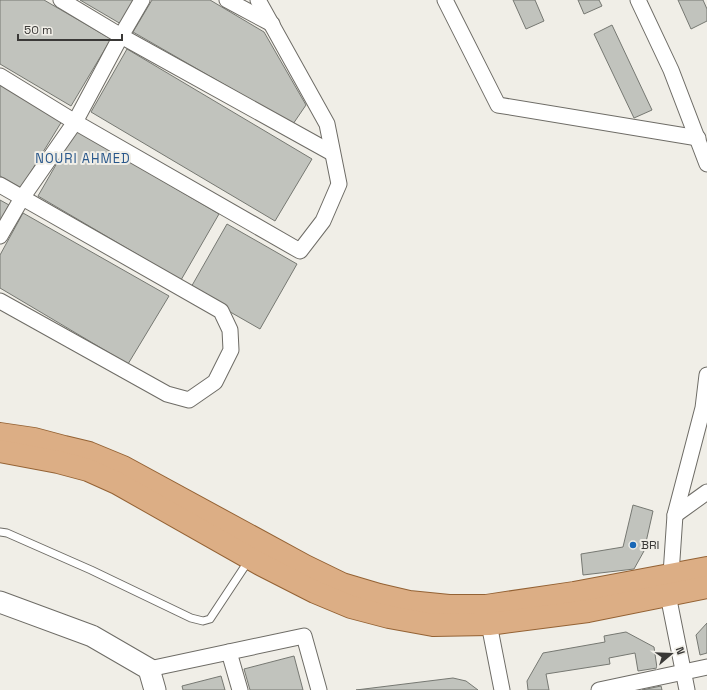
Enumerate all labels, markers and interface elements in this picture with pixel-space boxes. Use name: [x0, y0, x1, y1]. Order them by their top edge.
scale bar: [18, 16, 122, 42]
text: 50 m: [24, 22, 52, 38]
district label: NOURI AHMED: [35, 150, 131, 167]
place label: BRI: [641, 537, 659, 553]
marker: BRI: [628, 540, 638, 550]
north arrow: [651, 634, 691, 674]
text: N: [673, 645, 688, 657]

